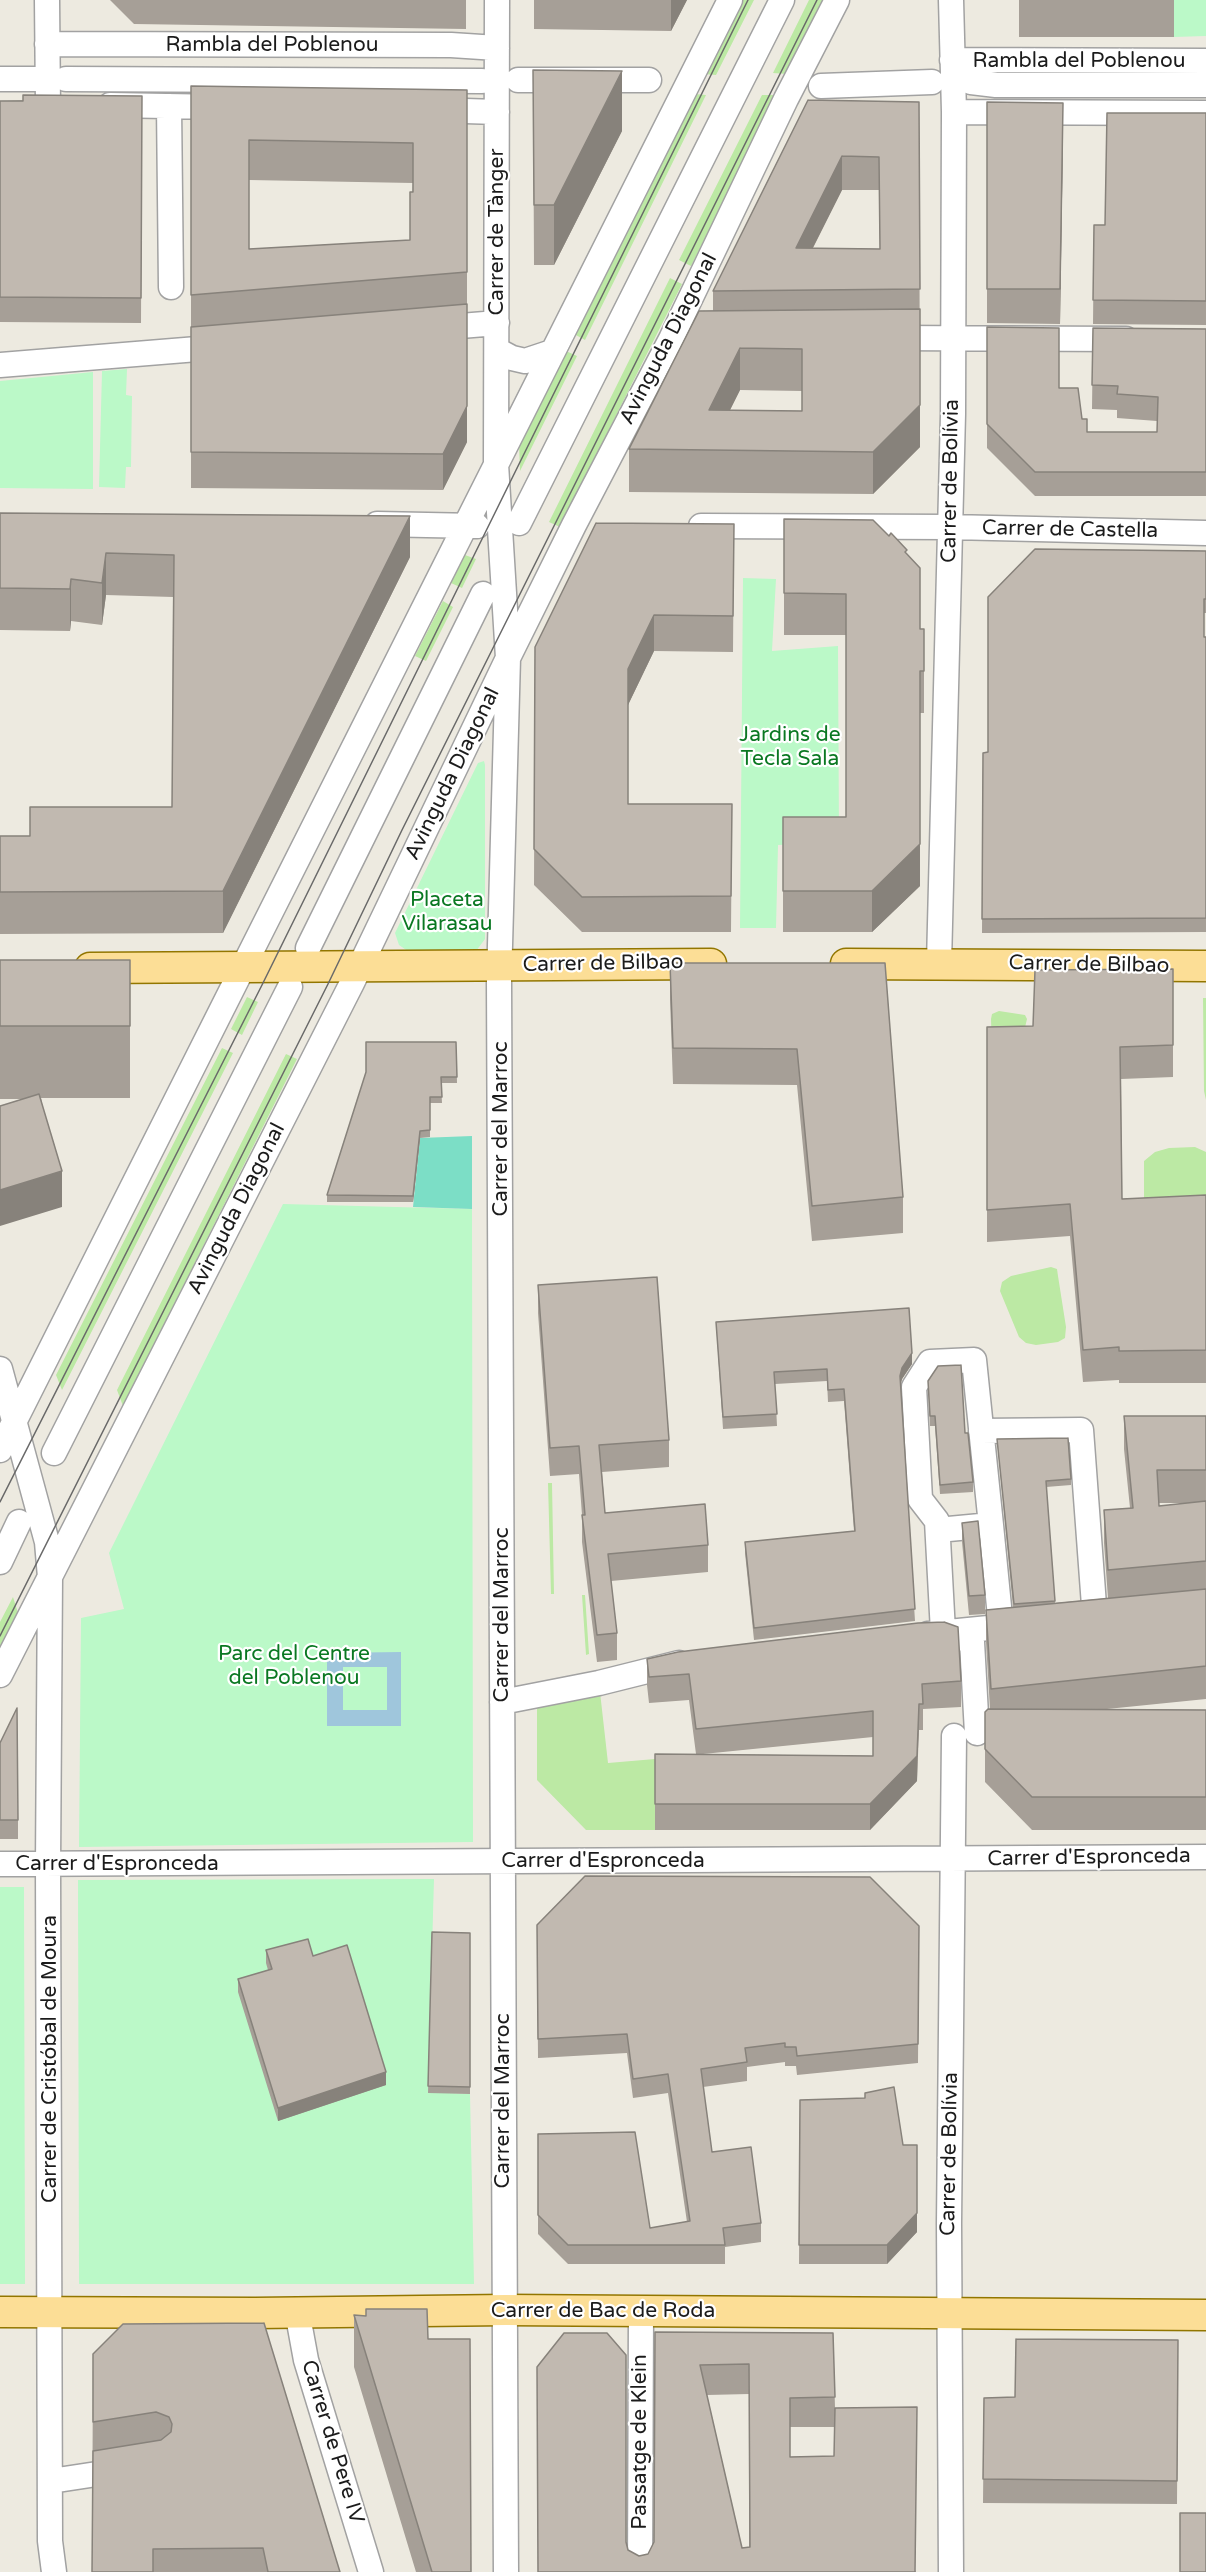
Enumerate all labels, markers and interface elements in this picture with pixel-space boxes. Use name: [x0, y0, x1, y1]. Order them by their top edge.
street label: Rambla del Poblenou: [166, 32, 378, 58]
street label: Rambla del Poblenou: [973, 48, 1185, 74]
street label: Carrer de Tànger: [484, 148, 510, 316]
street label: Avinguda Diagonal: [615, 249, 723, 429]
street label: Carrer de Bolívia: [937, 399, 965, 563]
street label: Carrer de Castella: [982, 516, 1158, 544]
street label: Avinguda Diagonal: [400, 684, 506, 864]
park label: Jardins de Tecla Sala: [739, 722, 841, 772]
park label: Placeta Vilarasau: [401, 887, 493, 937]
street label: Carrer de Bilbao: [522, 950, 684, 978]
street label: Carrer de Bilbao: [1008, 951, 1170, 979]
street label: Carrer del Marroc: [488, 1041, 514, 1217]
street label: Avinguda Diagonal: [183, 1119, 291, 1299]
street label: Carrer del Marroc: [489, 1527, 515, 1703]
park label: Parc del Centre del Poblenou: [218, 1641, 370, 1691]
street label: Carrer d'Espronceda: [987, 1844, 1191, 1872]
street label: Carrer d'Espronceda: [501, 1848, 705, 1874]
street label: Carrer d'Espronceda: [15, 1851, 219, 1877]
street label: Carrer de Cristóbal de Moura: [37, 1915, 63, 2203]
street label: Carrer del Marroc: [490, 2013, 516, 2189]
street label: Carrer de Bolívia: [936, 2072, 964, 2236]
street label: Carrer de Bac de Roda: [491, 2298, 715, 2324]
street label: Passatge de Klein: [627, 2354, 653, 2530]
street label: Carrer de Pere IV: [295, 2357, 369, 2527]

